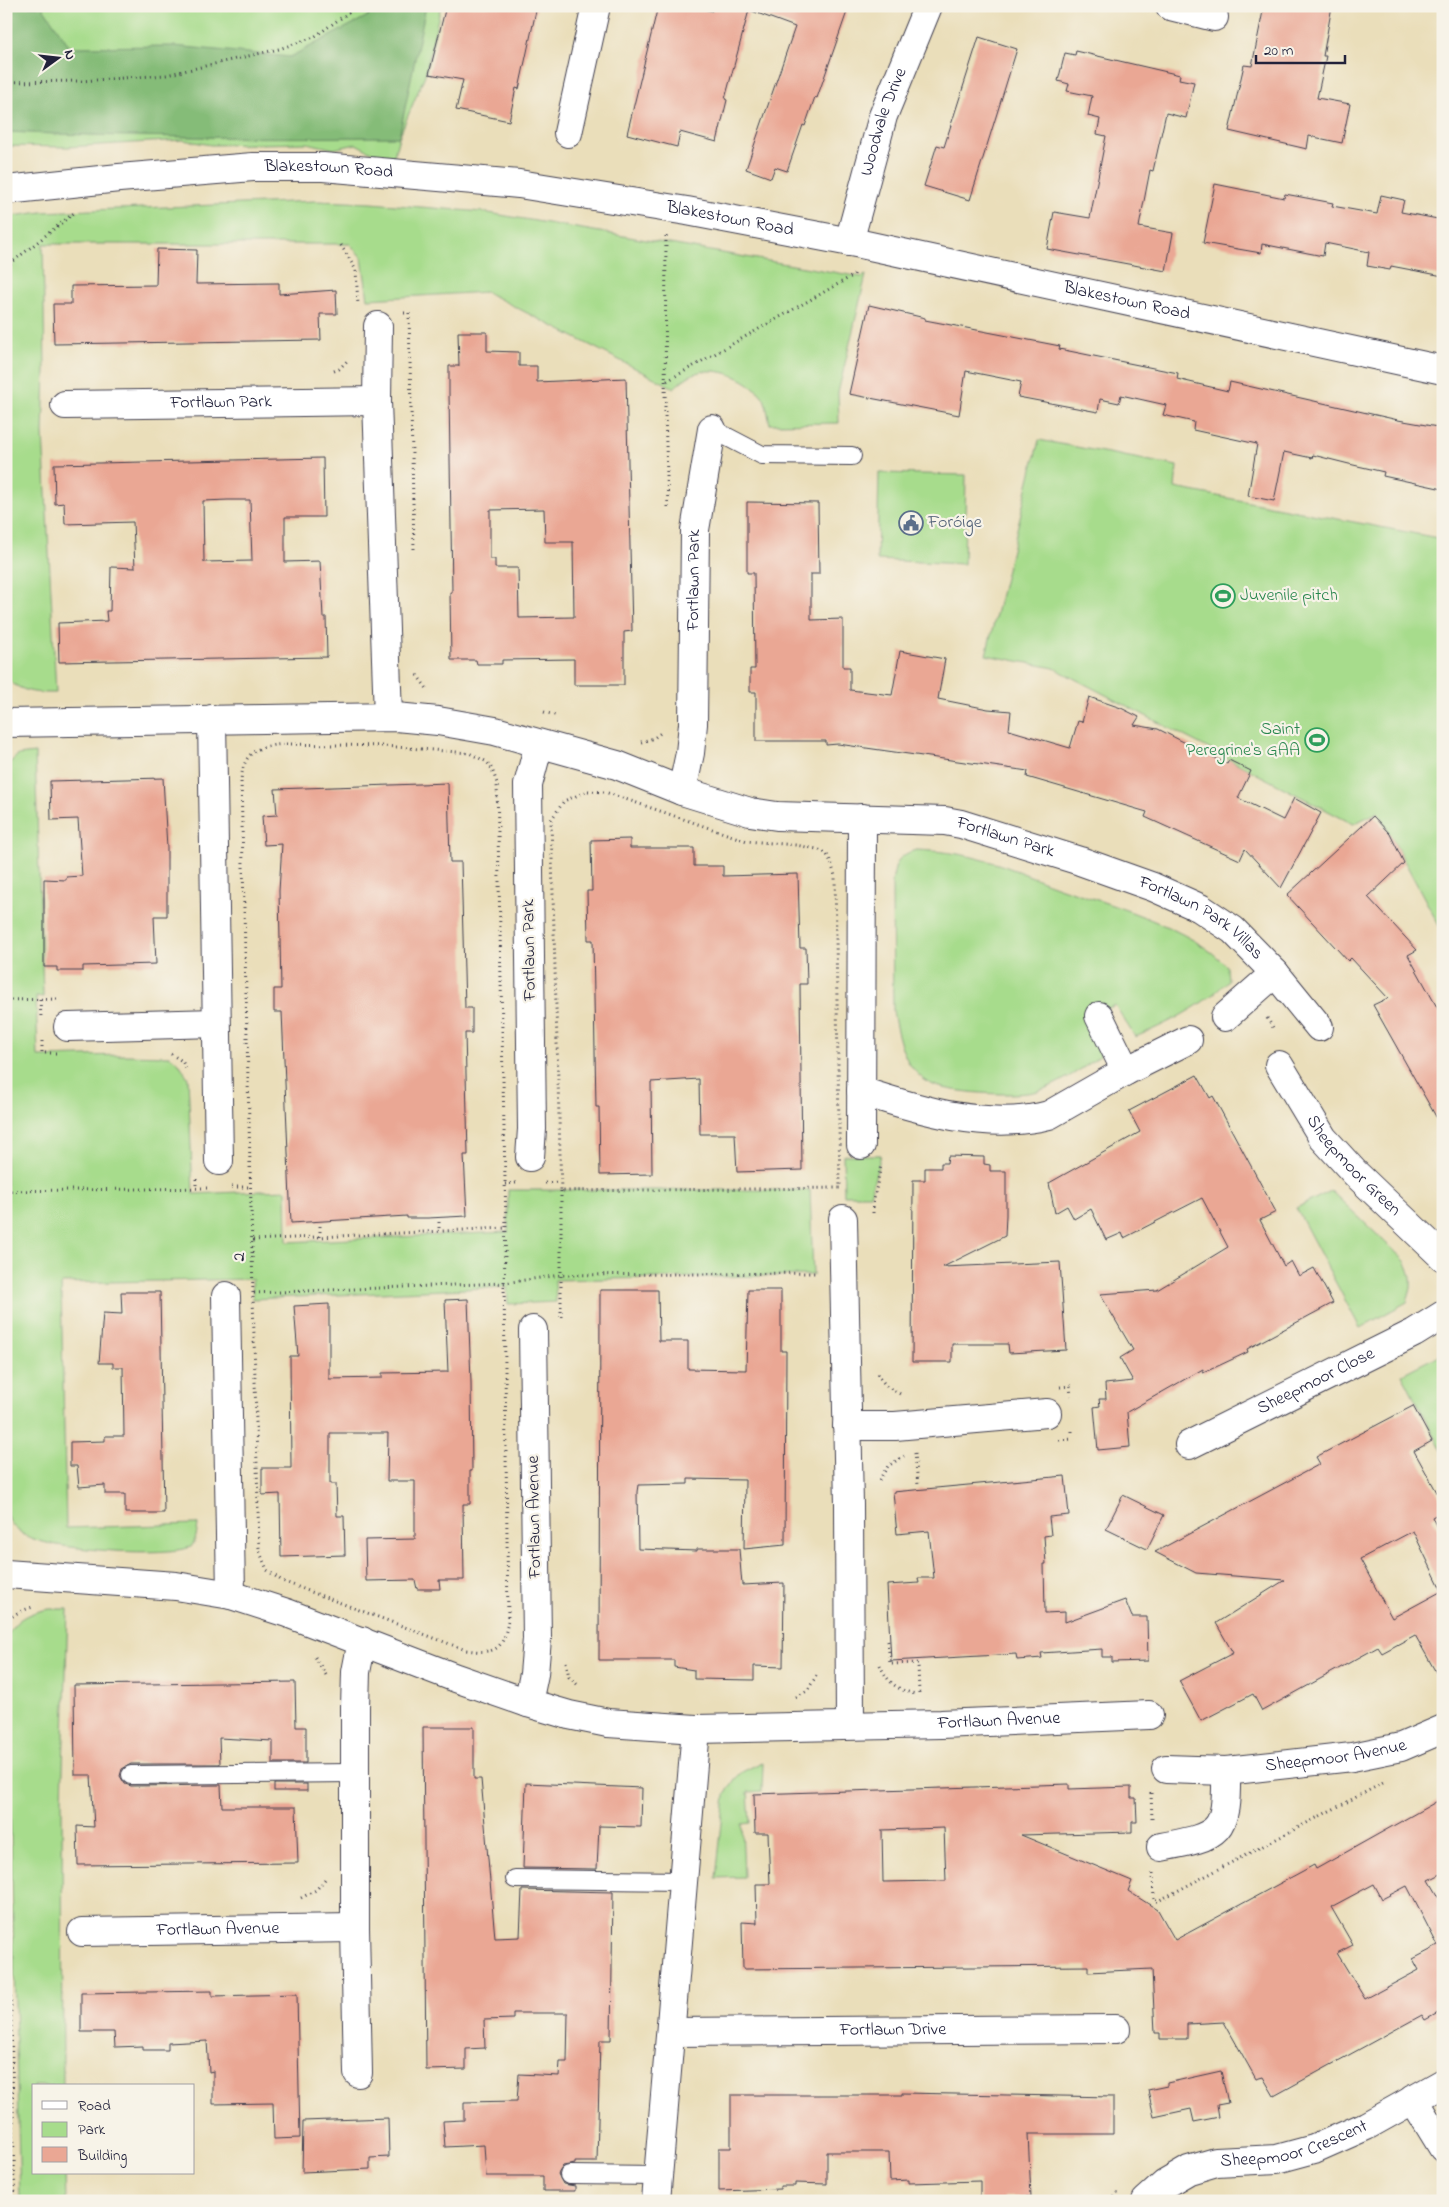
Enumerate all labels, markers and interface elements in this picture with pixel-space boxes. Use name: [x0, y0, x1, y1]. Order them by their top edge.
north arrow: [32, 32, 82, 82]
scale bar: [1256, 32, 1345, 64]
text: 20 m: [1264, 40, 1294, 62]
text: N: [58, 48, 80, 62]
street label: Woodvale Drive: [854, 63, 915, 179]
street label: Blakestown Road: [264, 154, 394, 186]
street label: Blakestown Road: [664, 195, 796, 244]
street label: Blakestown Road: [1060, 275, 1192, 328]
street label: Fortlawn Park: [169, 389, 272, 417]
public building icon: Foróige: [898, 510, 924, 536]
place label: Foróige: [927, 510, 983, 537]
street label: Fortlawn Park: [681, 529, 708, 632]
sports icon: Juvenile pitch: [1210, 583, 1236, 609]
place label: Juvenile pitch: [1240, 583, 1338, 609]
place label: Saint Peregrine's GAA: [1186, 717, 1300, 765]
sports icon: Saint Peregrine's GAA: [1304, 727, 1330, 753]
street label: Fortlawn Park: [952, 810, 1058, 865]
street label: Fortlawn Park Villas: [1134, 870, 1269, 966]
street label: Fortlawn Park: [516, 899, 544, 1002]
street label: Sheepmoor Green: [1299, 1110, 1407, 1223]
street label: 2: [227, 1252, 253, 1262]
street label: Sheepmoor Close: [1253, 1341, 1380, 1422]
street label: Fortlawn Avenue: [521, 1454, 549, 1580]
street label: Fortlawn Avenue: [936, 1706, 1062, 1737]
street label: Sheepmoor Avenue: [1264, 1732, 1412, 1780]
street label: Fortlawn Avenue: [155, 1916, 281, 1944]
street label: Fortlawn Drive: [839, 2017, 947, 2044]
legend: [32, 2084, 195, 2174]
text: Road: [78, 2095, 111, 2117]
street label: Sheepmoor Crescent: [1220, 2114, 1372, 2175]
text: Park: [78, 2119, 106, 2141]
text: Building: [77, 2145, 127, 2168]

